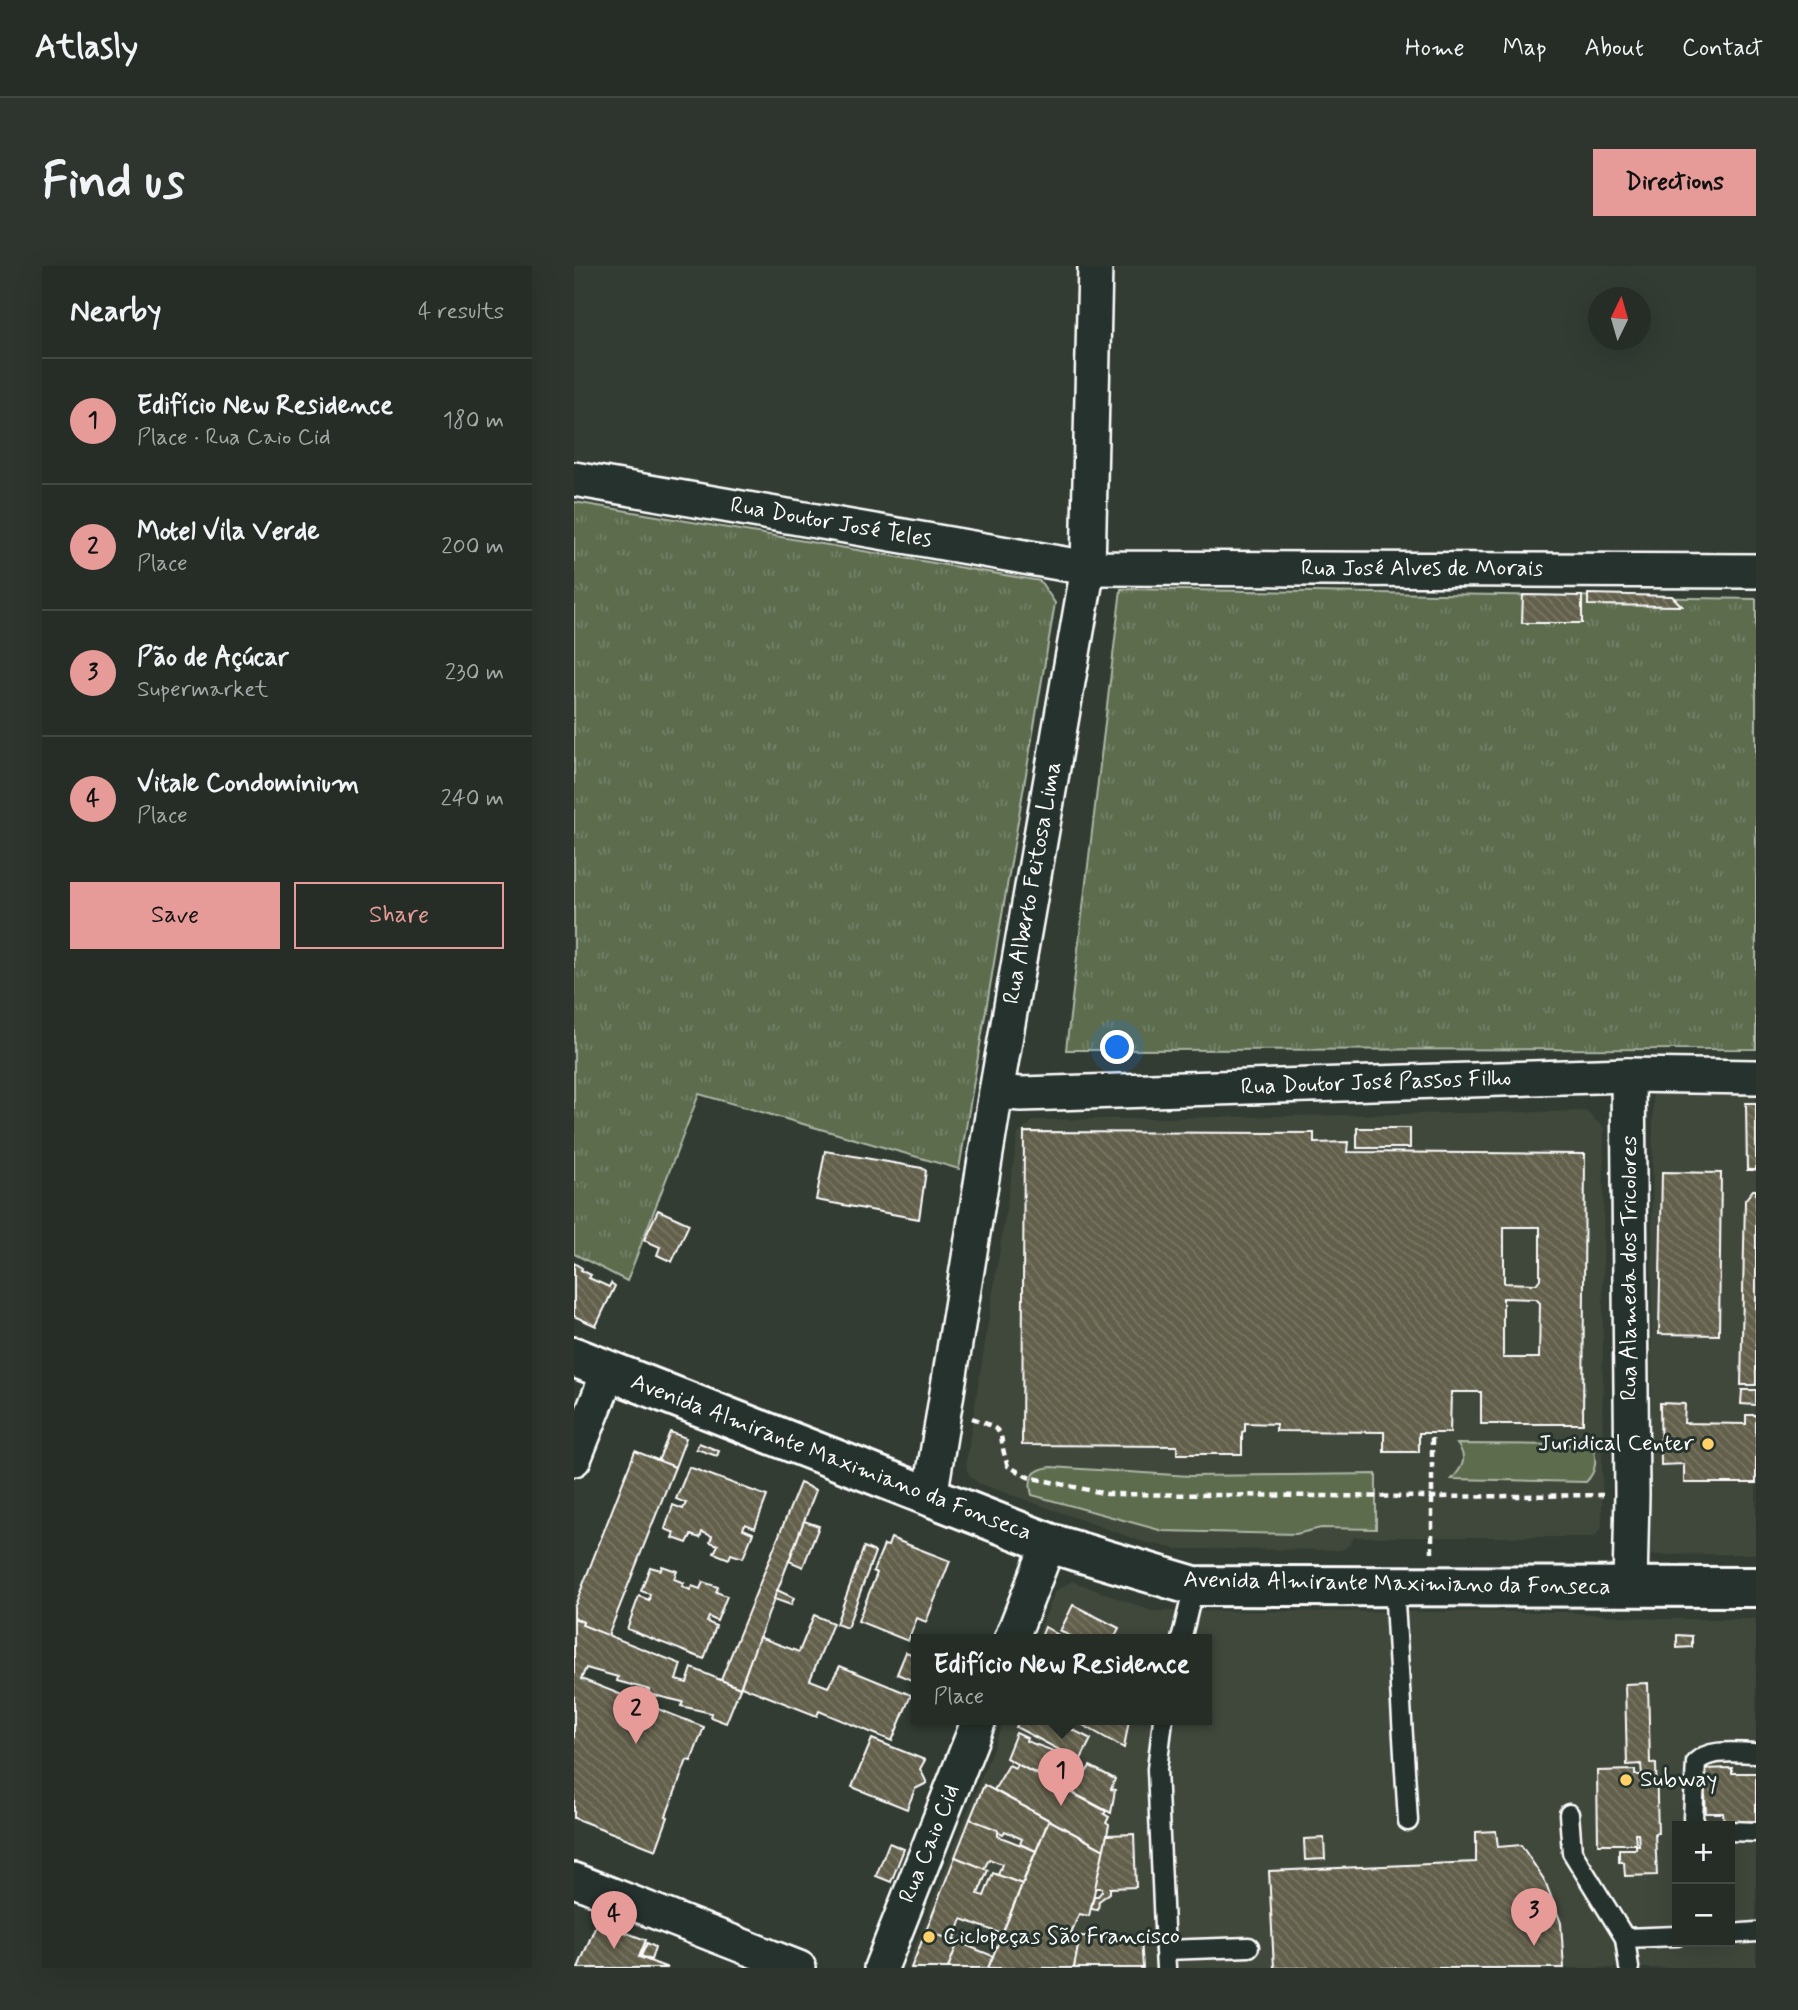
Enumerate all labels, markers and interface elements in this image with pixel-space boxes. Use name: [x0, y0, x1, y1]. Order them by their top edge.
text: Atlasly: [35, 26, 138, 70]
text: Home: [1405, 33, 1465, 64]
text: Map: [1503, 33, 1547, 64]
text: About: [1585, 33, 1644, 64]
text: Contact: [1682, 33, 1763, 64]
button: Directions: [1593, 149, 1756, 216]
text: Find us: [42, 150, 185, 215]
north arrow: [1588, 287, 1651, 350]
text: Nearby: [70, 292, 161, 331]
text: 4 results: [418, 297, 504, 327]
text: Edifício New Residence: [137, 389, 393, 423]
text: 1: [88, 406, 98, 436]
text: 180 m: [443, 406, 504, 436]
text: Place · Rua Caio Cid: [137, 423, 331, 453]
street label: Rua Doutor José Teles: [728, 491, 934, 555]
text: Motel Vila Verde: [137, 515, 320, 549]
text: 2: [87, 532, 99, 562]
text: 200 m: [441, 532, 504, 562]
text: Place: [137, 549, 188, 579]
street label: Rua José Alves de Morais: [1301, 554, 1543, 584]
text: Pão de Açúcar: [137, 641, 289, 675]
text: 3: [88, 658, 98, 688]
text: 230 m: [445, 658, 504, 688]
text: Supermarket: [137, 675, 268, 705]
street label: Rua Alberto Feitosa Lima: [997, 759, 1069, 1007]
text: Vitale Condominium: [137, 767, 359, 801]
text: 4: [86, 784, 100, 814]
text: 240 m: [440, 784, 504, 814]
text: Place: [137, 801, 188, 831]
button: Save: [70, 882, 280, 949]
button: Share: [294, 882, 504, 949]
your location: [1100, 1030, 1134, 1064]
street label: Rua Doutor José Passos Filho: [1240, 1063, 1512, 1103]
street label: Rua Alameda dos Tricolores: [1615, 1135, 1645, 1401]
street label: Avenida Almirante Maximiano da Fonseca: [626, 1367, 1036, 1549]
place label: Juridical Center: [1538, 1429, 1694, 1459]
marker: Juridical Center: [1700, 1436, 1716, 1452]
street label: Avenida Almirante Maximiano da Fonseca: [1183, 1565, 1611, 1603]
popup: [911, 1634, 1212, 1725]
text: Edifício New Residence: [934, 1648, 1189, 1682]
text: Place: [934, 1682, 984, 1712]
pin: 2: [613, 1686, 659, 1744]
pin: 1: [1038, 1748, 1084, 1806]
place label: Subway: [1640, 1765, 1717, 1795]
marker: Subway: [1618, 1772, 1634, 1788]
street label: Rua Caio Cid: [893, 1780, 967, 1908]
map controls: [1672, 1821, 1735, 1947]
button: +: [1672, 1821, 1735, 1884]
button: −: [1672, 1884, 1735, 1947]
pin: 3: [1511, 1888, 1557, 1946]
pin: 4: [591, 1891, 637, 1949]
place label: Ciclopeças São Francisco: [943, 1922, 1180, 1952]
marker: Ciclopeças São Francisco: [921, 1929, 937, 1945]

